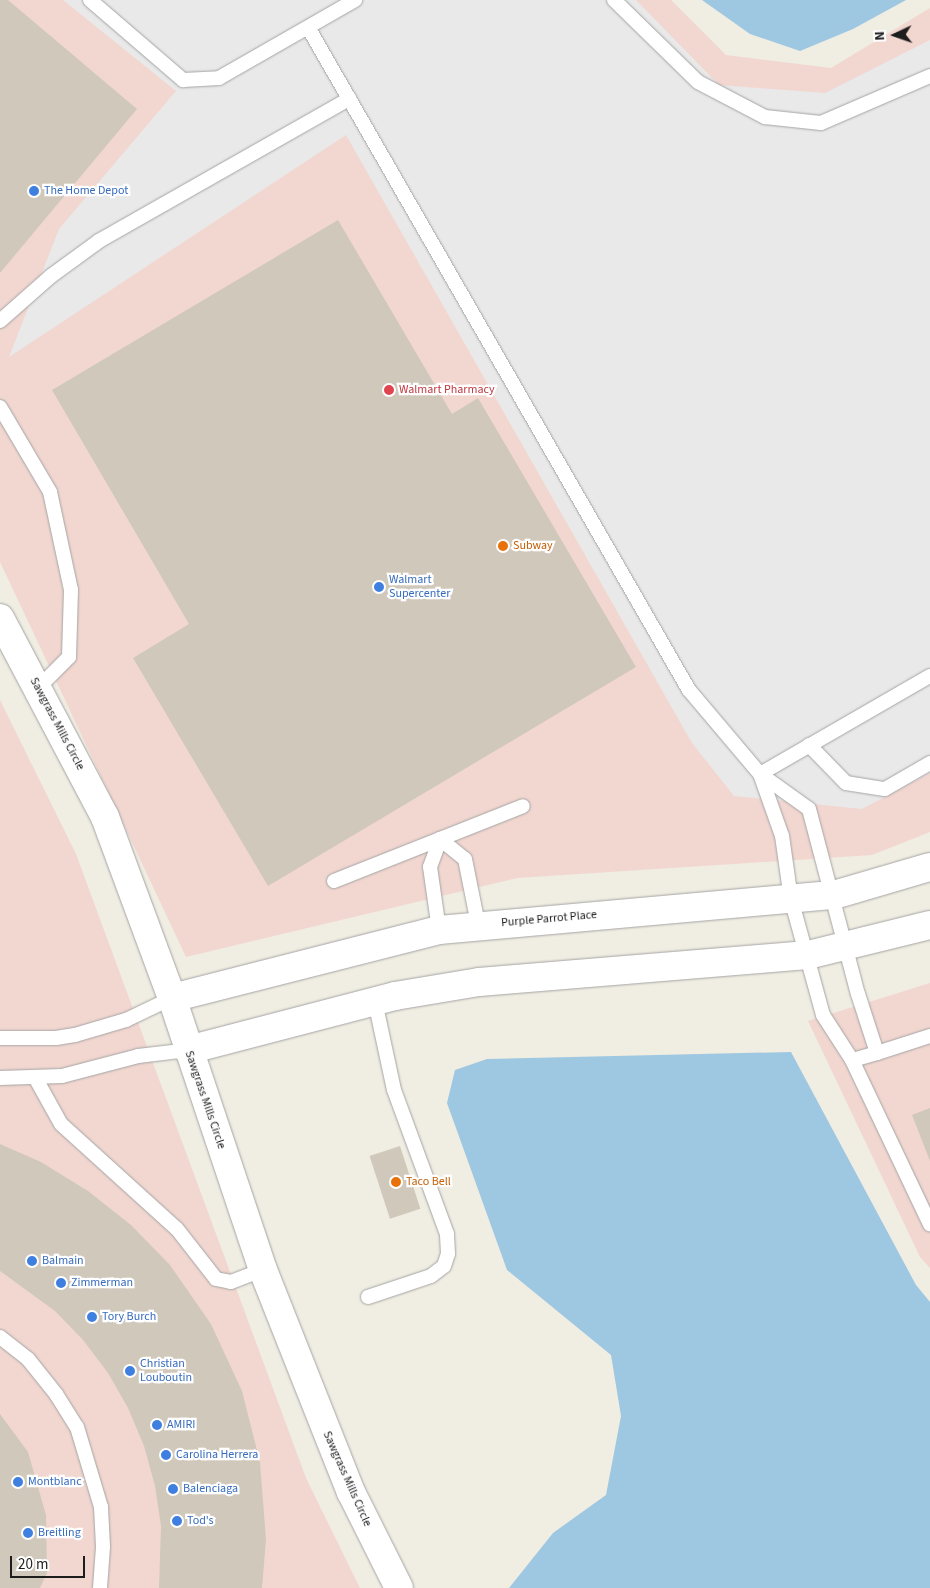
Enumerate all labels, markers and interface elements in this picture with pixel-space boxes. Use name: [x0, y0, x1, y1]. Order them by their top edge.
north arrow: [870, 10, 920, 60]
text: N: [870, 31, 890, 41]
place label: The Home Depot: [44, 184, 128, 198]
marker: The Home Depot: [28, 185, 40, 197]
place label: Walmart Pharmacy: [399, 383, 495, 397]
marker: Walmart Pharmacy: [383, 384, 395, 396]
place label: Subway: [513, 539, 553, 553]
marker: Subway: [497, 540, 509, 552]
place label: Walmart Supercenter: [389, 573, 450, 601]
marker: Walmart Supercenter: [373, 581, 385, 593]
street label: Sawgrass Mills Circle: [26, 675, 88, 773]
street label: Purple Parrot Place: [501, 908, 597, 930]
street label: Sawgrass Mills Circle: [181, 1049, 229, 1151]
place label: Taco Bell: [406, 1175, 451, 1189]
marker: Taco Bell: [390, 1176, 402, 1188]
place label: Balmain: [42, 1254, 84, 1268]
marker: Balmain: [26, 1255, 38, 1267]
place label: Zimmerman: [71, 1276, 133, 1290]
marker: Zimmerman: [55, 1277, 67, 1289]
place label: Tory Burch: [102, 1310, 156, 1324]
marker: Tory Burch: [86, 1311, 98, 1323]
place label: Christian Louboutin: [140, 1357, 192, 1385]
marker: Christian Louboutin: [124, 1365, 136, 1377]
place label: AMIRI: [167, 1418, 195, 1432]
marker: AMIRI: [151, 1419, 163, 1431]
street label: Sawgrass Mills Circle: [319, 1429, 375, 1529]
place label: Carolina Herrera: [176, 1448, 258, 1462]
marker: Carolina Herrera: [160, 1449, 172, 1461]
place label: Montblanc: [28, 1475, 82, 1489]
marker: Montblanc: [12, 1476, 24, 1488]
place label: Balenciaga: [183, 1482, 238, 1496]
marker: Balenciaga: [167, 1483, 179, 1495]
place label: Tod's: [187, 1514, 214, 1528]
marker: Tod's: [171, 1515, 183, 1527]
place label: Breitling: [38, 1526, 81, 1540]
marker: Breitling: [22, 1527, 34, 1539]
scale bar: [12, 1546, 88, 1578]
text: 20 m: [18, 1554, 48, 1575]

